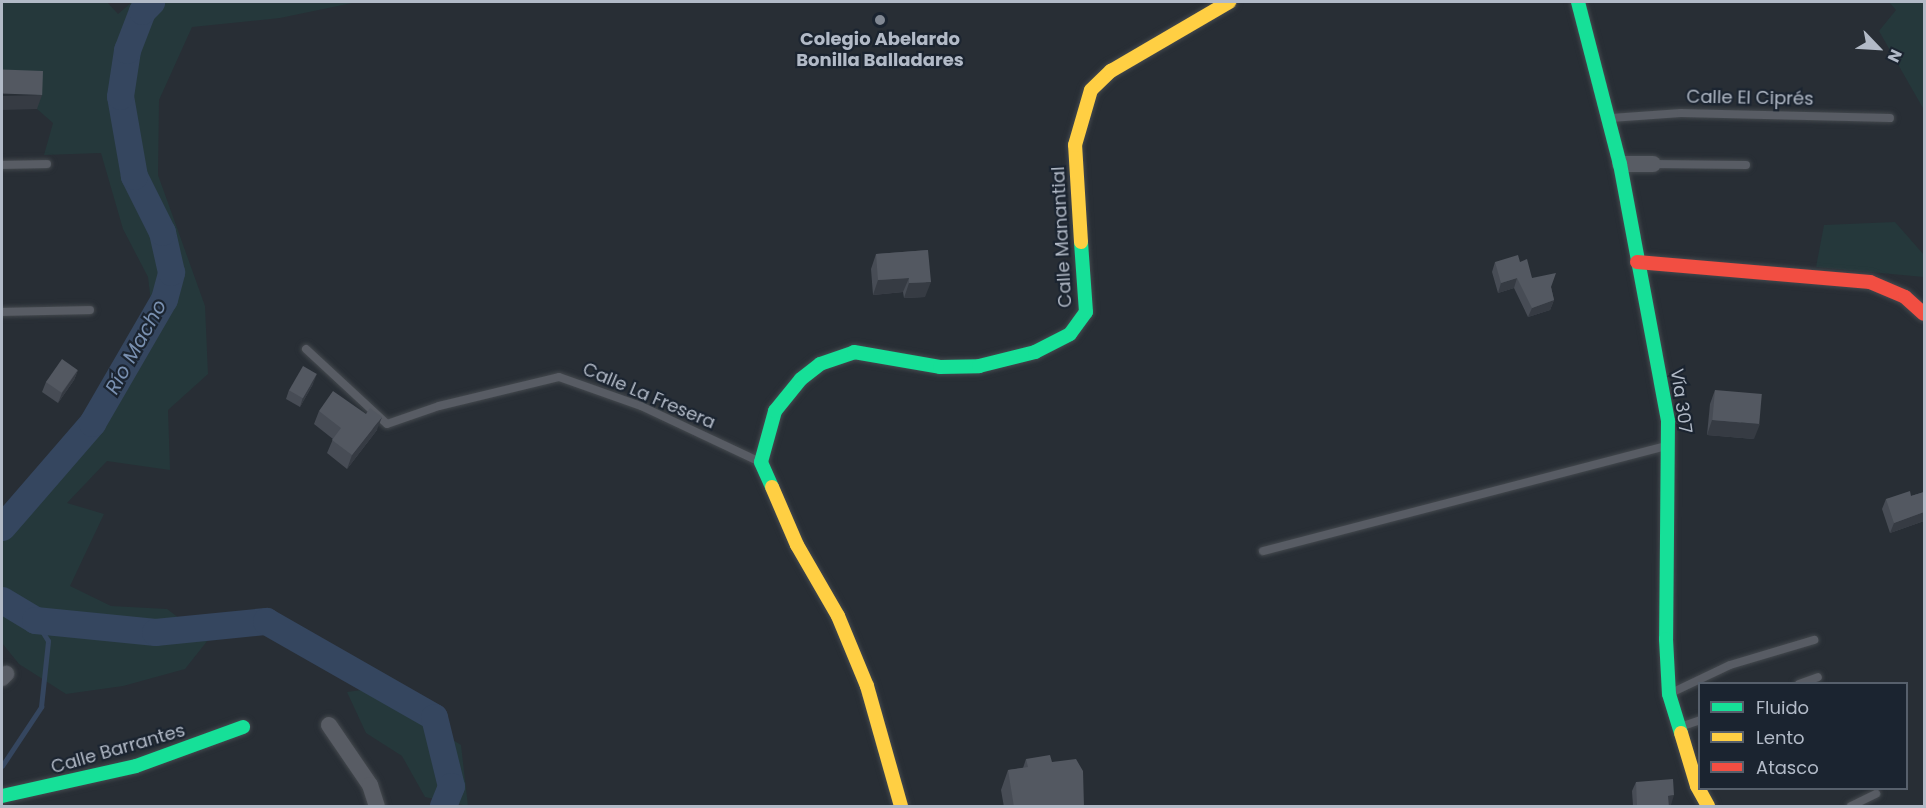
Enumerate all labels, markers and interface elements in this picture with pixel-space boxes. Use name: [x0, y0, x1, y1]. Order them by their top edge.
marker: Colegio Abelardo Bonilla Balladares: [873, 13, 887, 27]
north arrow: [1848, 18, 1908, 78]
place label: Colegio Abelardo Bonilla Balladares: [796, 29, 964, 72]
text: N: [1882, 45, 1908, 66]
street label: Calle El Ciprés: [1686, 86, 1814, 110]
street label: Calle Manantial: [1048, 166, 1076, 308]
water label: Río Macho: [100, 296, 172, 398]
street label: Calle La Fresera: [579, 358, 719, 434]
street label: Vía 307: [1666, 367, 1696, 435]
legend: [1698, 682, 1908, 790]
text: Fluido: [1756, 695, 1809, 720]
street label: Calle Barrantes: [49, 720, 187, 778]
text: Lento: [1756, 725, 1805, 750]
text: Atasco: [1756, 755, 1819, 780]

